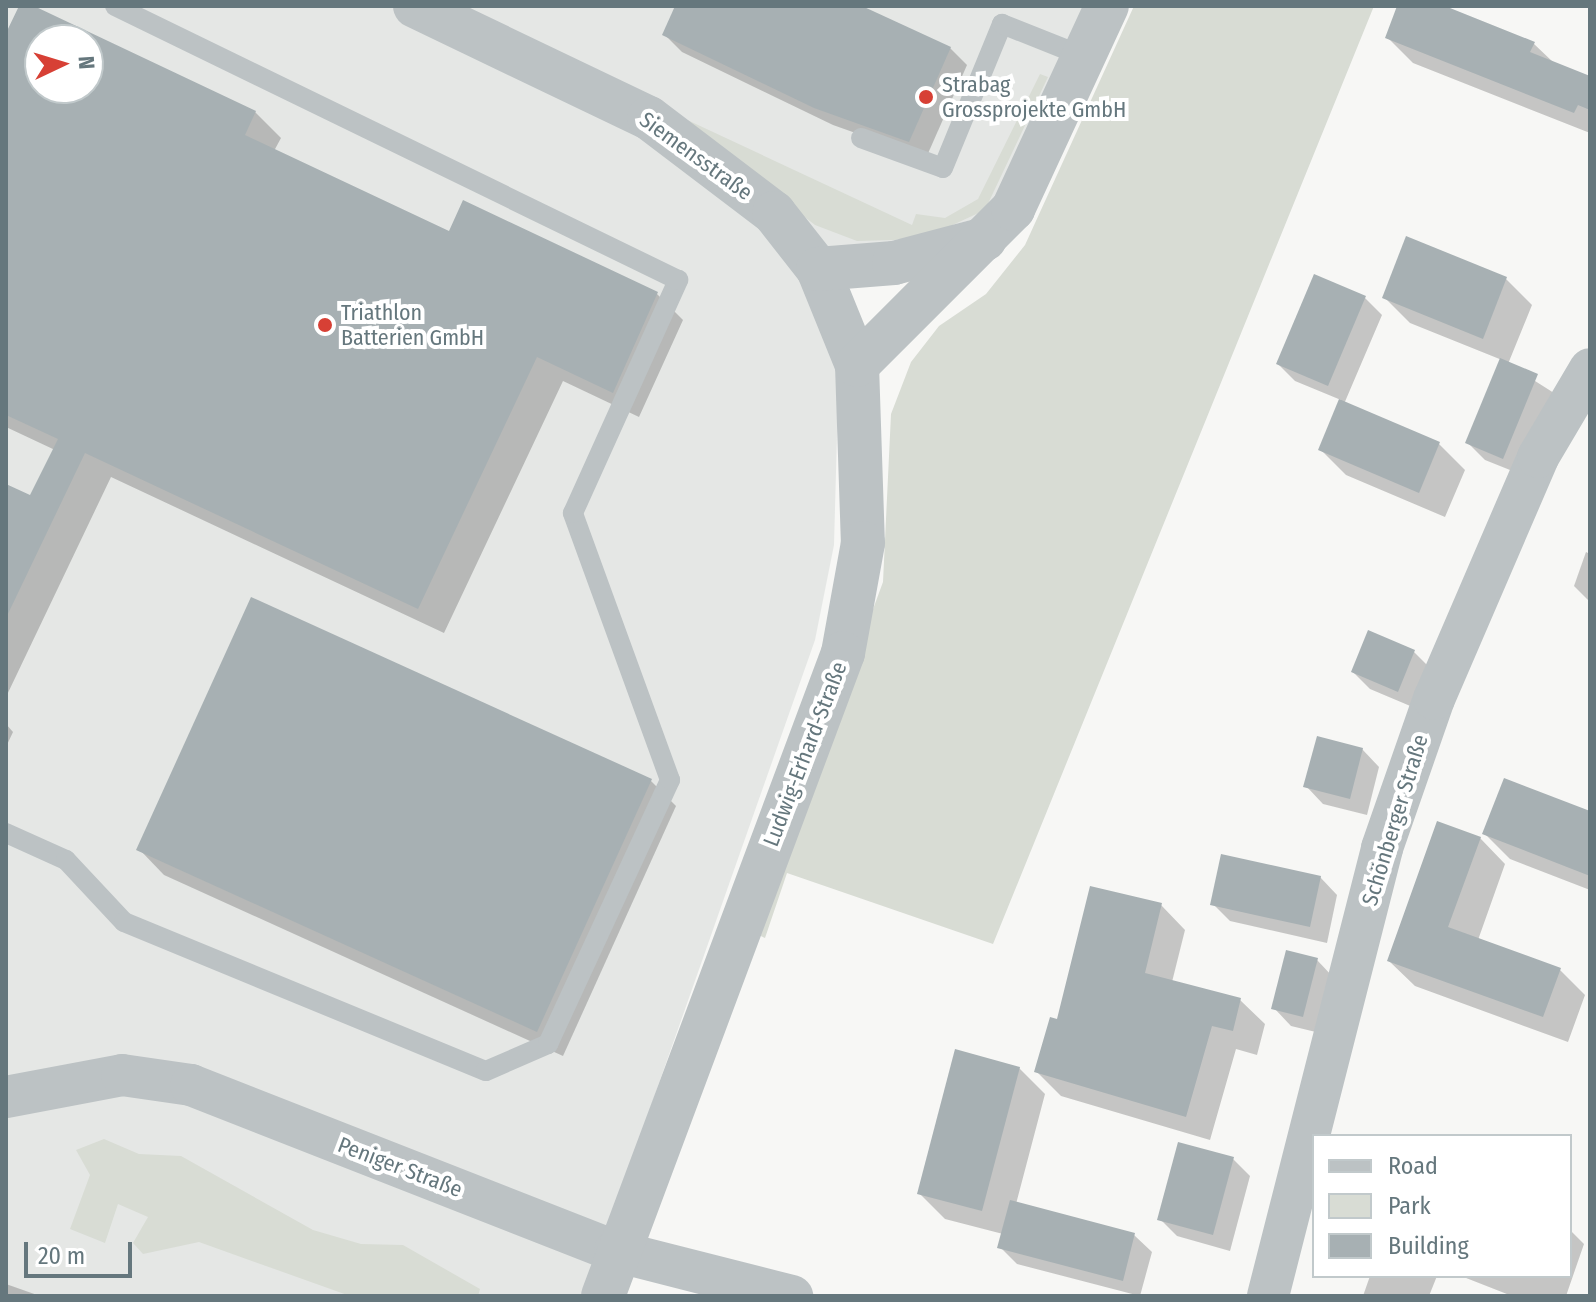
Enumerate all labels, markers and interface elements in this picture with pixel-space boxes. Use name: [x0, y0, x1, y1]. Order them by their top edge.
north arrow: [24, 24, 104, 104]
text: N: [73, 55, 100, 70]
place label: Strabag Grossprojekte GmbH: [942, 71, 1126, 122]
marker: Strabag Grossprojekte GmbH: [917, 88, 935, 106]
street label: Siemensstraße: [634, 106, 758, 206]
place label: Triathlon Batterien GmbH: [341, 299, 484, 350]
marker: Triathlon Batterien GmbH: [316, 316, 334, 334]
street label: Ludwig-Erhard-Straße: [758, 658, 852, 850]
street label: Schönberger Straße: [1356, 731, 1434, 909]
street label: Peniger Straße: [334, 1131, 466, 1203]
legend: [1312, 1134, 1572, 1278]
text: Road: [1388, 1152, 1438, 1180]
text: Park: [1388, 1192, 1431, 1220]
scale bar: [28, 1226, 136, 1276]
text: Building: [1388, 1232, 1469, 1260]
text: 20 m: [38, 1242, 85, 1270]

